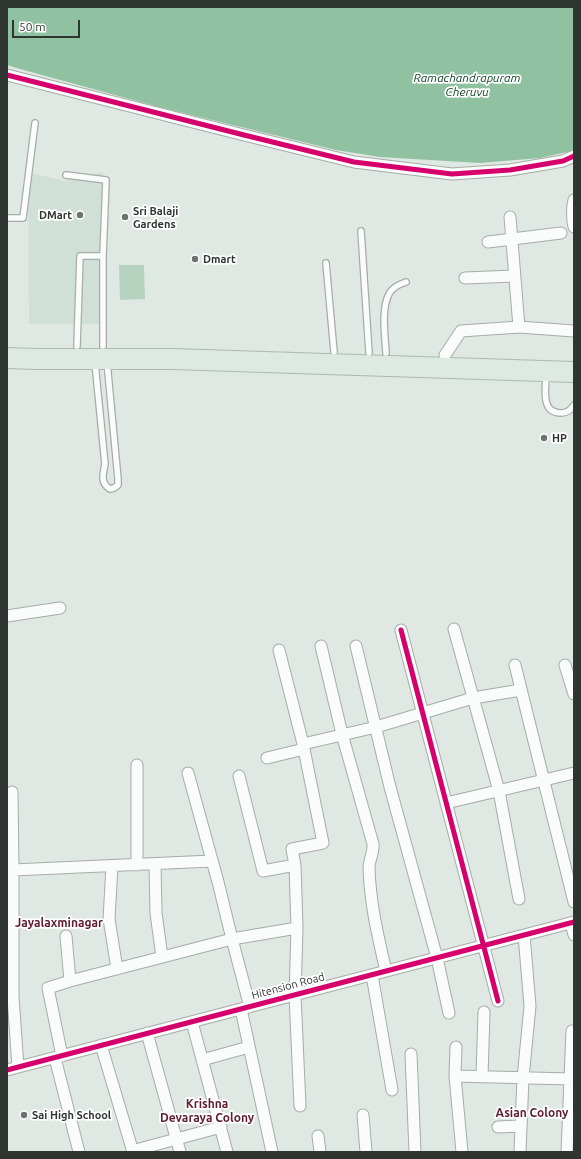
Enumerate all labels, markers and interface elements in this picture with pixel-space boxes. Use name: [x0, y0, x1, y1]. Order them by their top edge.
scale bar: [14, 12, 82, 38]
text: 50 m: [19, 20, 46, 33]
water label: Ramachandrapuram Cheruvu: [413, 71, 521, 99]
place label: Sri Balaji Gardens: [133, 204, 178, 230]
place label: DMart: [39, 208, 72, 222]
marker: DMart: [75, 210, 85, 220]
marker: Sri Balaji Gardens: [120, 212, 130, 222]
place label: Dmart: [203, 252, 236, 266]
marker: Dmart: [190, 254, 200, 264]
place label: HP: [552, 431, 567, 445]
marker: HP: [539, 433, 549, 443]
district label: Jayalaxminagar: [15, 916, 103, 930]
street label: Hitension Road: [250, 970, 326, 1002]
district label: Krishna Devaraya Colony: [160, 1097, 254, 1125]
district label: Asian Colony: [496, 1106, 568, 1120]
place label: Sai High School: [32, 1108, 111, 1122]
marker: Sai High School: [19, 1110, 29, 1120]

